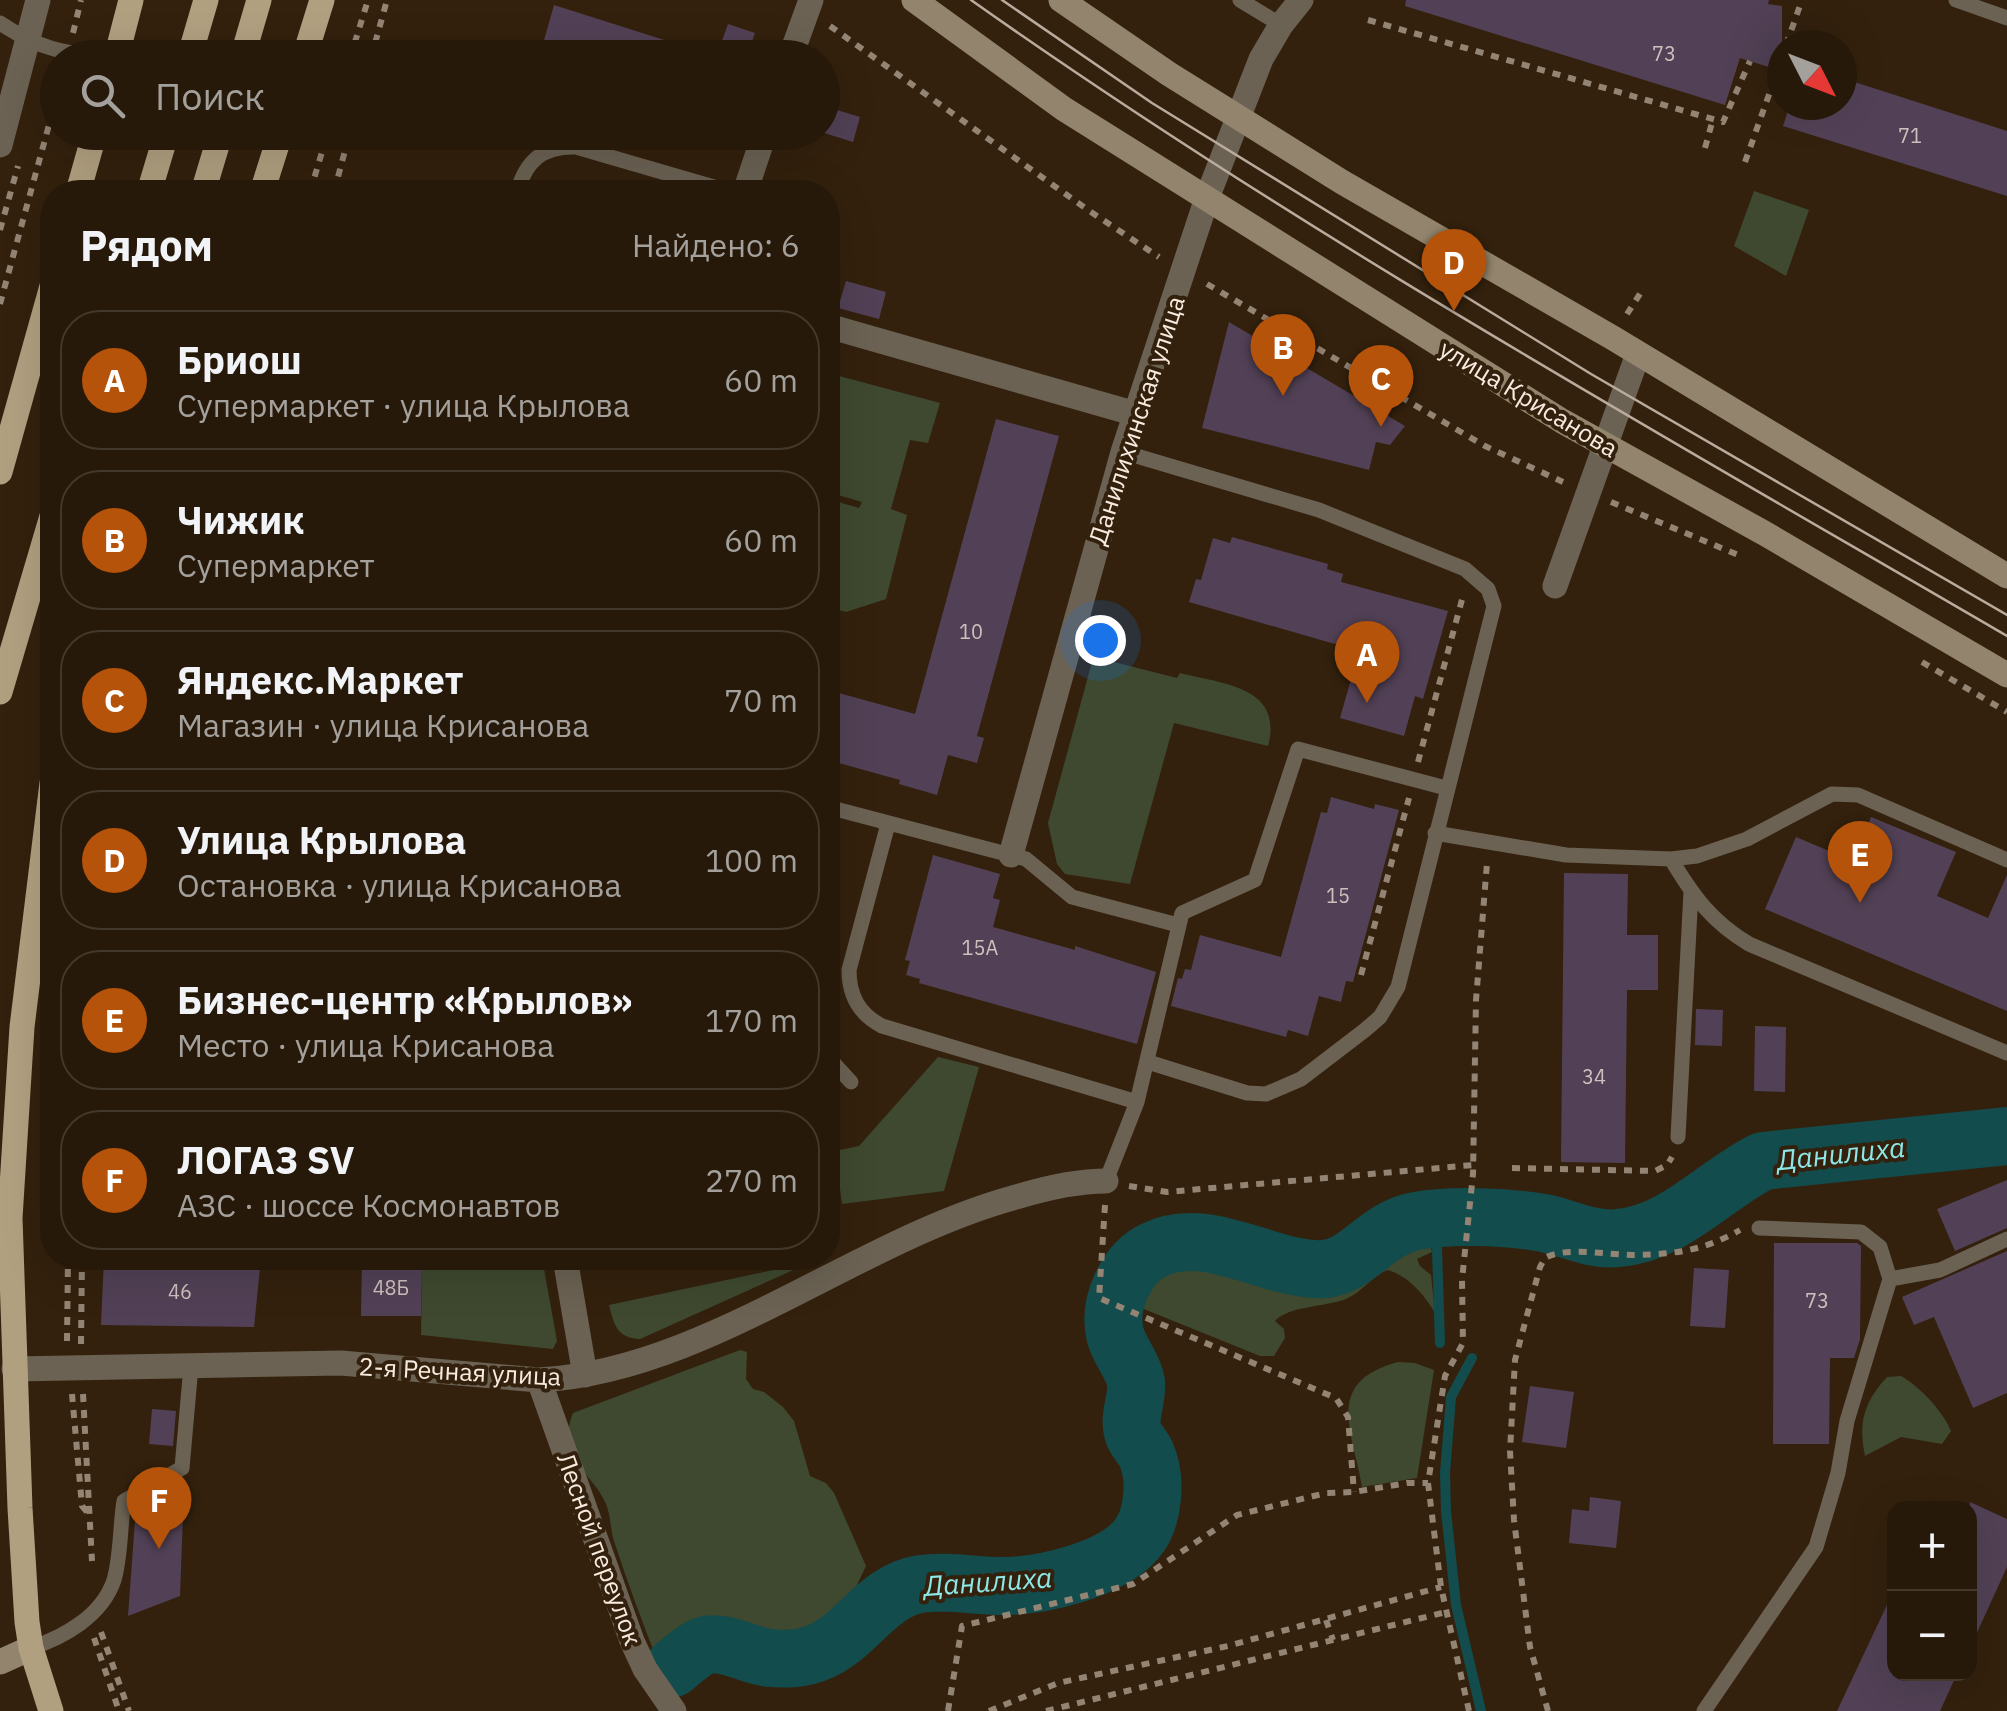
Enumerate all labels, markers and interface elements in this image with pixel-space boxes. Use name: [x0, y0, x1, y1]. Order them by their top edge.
north arrow: [1767, 30, 1857, 120]
search box: [40, 40, 840, 150]
house number: 73: [1652, 40, 1676, 67]
icon: search: [75, 68, 130, 123]
text: Поиск: [155, 71, 265, 120]
house number: 71: [1898, 122, 1922, 149]
text: Рядом: [80, 218, 213, 273]
text: Найдено: 6: [632, 224, 800, 266]
pin: D: [1422, 228, 1486, 311]
street label: Данилихинская улица: [1080, 291, 1192, 549]
pin: B: [1250, 314, 1316, 396]
street label: улица Крисанова: [1434, 332, 1624, 464]
text: Бриош: [177, 335, 302, 384]
pin: C: [1348, 344, 1414, 427]
text: A: [104, 359, 125, 401]
text: 60 m: [724, 359, 798, 401]
text: Супермаркет · улица Крылова: [177, 384, 630, 426]
text: Чижик: [177, 495, 305, 544]
text: B: [104, 519, 125, 561]
text: 60 m: [724, 519, 798, 561]
text: Супермаркет: [177, 544, 375, 586]
your location: [1075, 615, 1126, 666]
house number: 10: [959, 618, 983, 645]
pin: A: [1334, 620, 1400, 703]
text: Яндекс.Маркет: [177, 655, 463, 704]
text: C: [104, 679, 125, 721]
text: 70 m: [724, 679, 798, 721]
text: Магазин · улица Крисанова: [177, 704, 589, 746]
text: Улица Крылова: [177, 815, 467, 864]
pin: E: [1828, 820, 1892, 903]
text: D: [103, 839, 126, 881]
text: 100 m: [705, 839, 798, 881]
text: Остановка · улица Крисанова: [177, 864, 622, 906]
house number: 15: [1326, 882, 1350, 909]
house number: 15А: [962, 934, 999, 961]
text: Бизнес-центр «Крылов»: [177, 975, 632, 1024]
text: E: [105, 999, 124, 1041]
text: 170 m: [705, 999, 798, 1041]
text: Место · улица Крисанова: [177, 1024, 554, 1066]
house number: 34: [1582, 1063, 1606, 1090]
water label: Данилиха: [1772, 1128, 1907, 1178]
text: ЛОГАЗ SV: [177, 1135, 355, 1184]
text: F: [105, 1159, 124, 1201]
text: 270 m: [705, 1159, 798, 1201]
text: АЗС · шоссе Космонавтов: [177, 1184, 561, 1226]
house number: 48Б: [373, 1274, 409, 1301]
house number: 46: [168, 1278, 192, 1305]
house number: 73: [1805, 1287, 1829, 1314]
street label: 2-я Речная улица: [358, 1349, 562, 1393]
street label: Лесной переулок: [550, 1448, 650, 1650]
pin: F: [126, 1466, 192, 1549]
map controls: [1887, 1501, 1977, 1681]
button: +: [1887, 1501, 1977, 1591]
water label: Данилиха: [920, 1558, 1053, 1604]
button: −: [1887, 1591, 1977, 1681]

